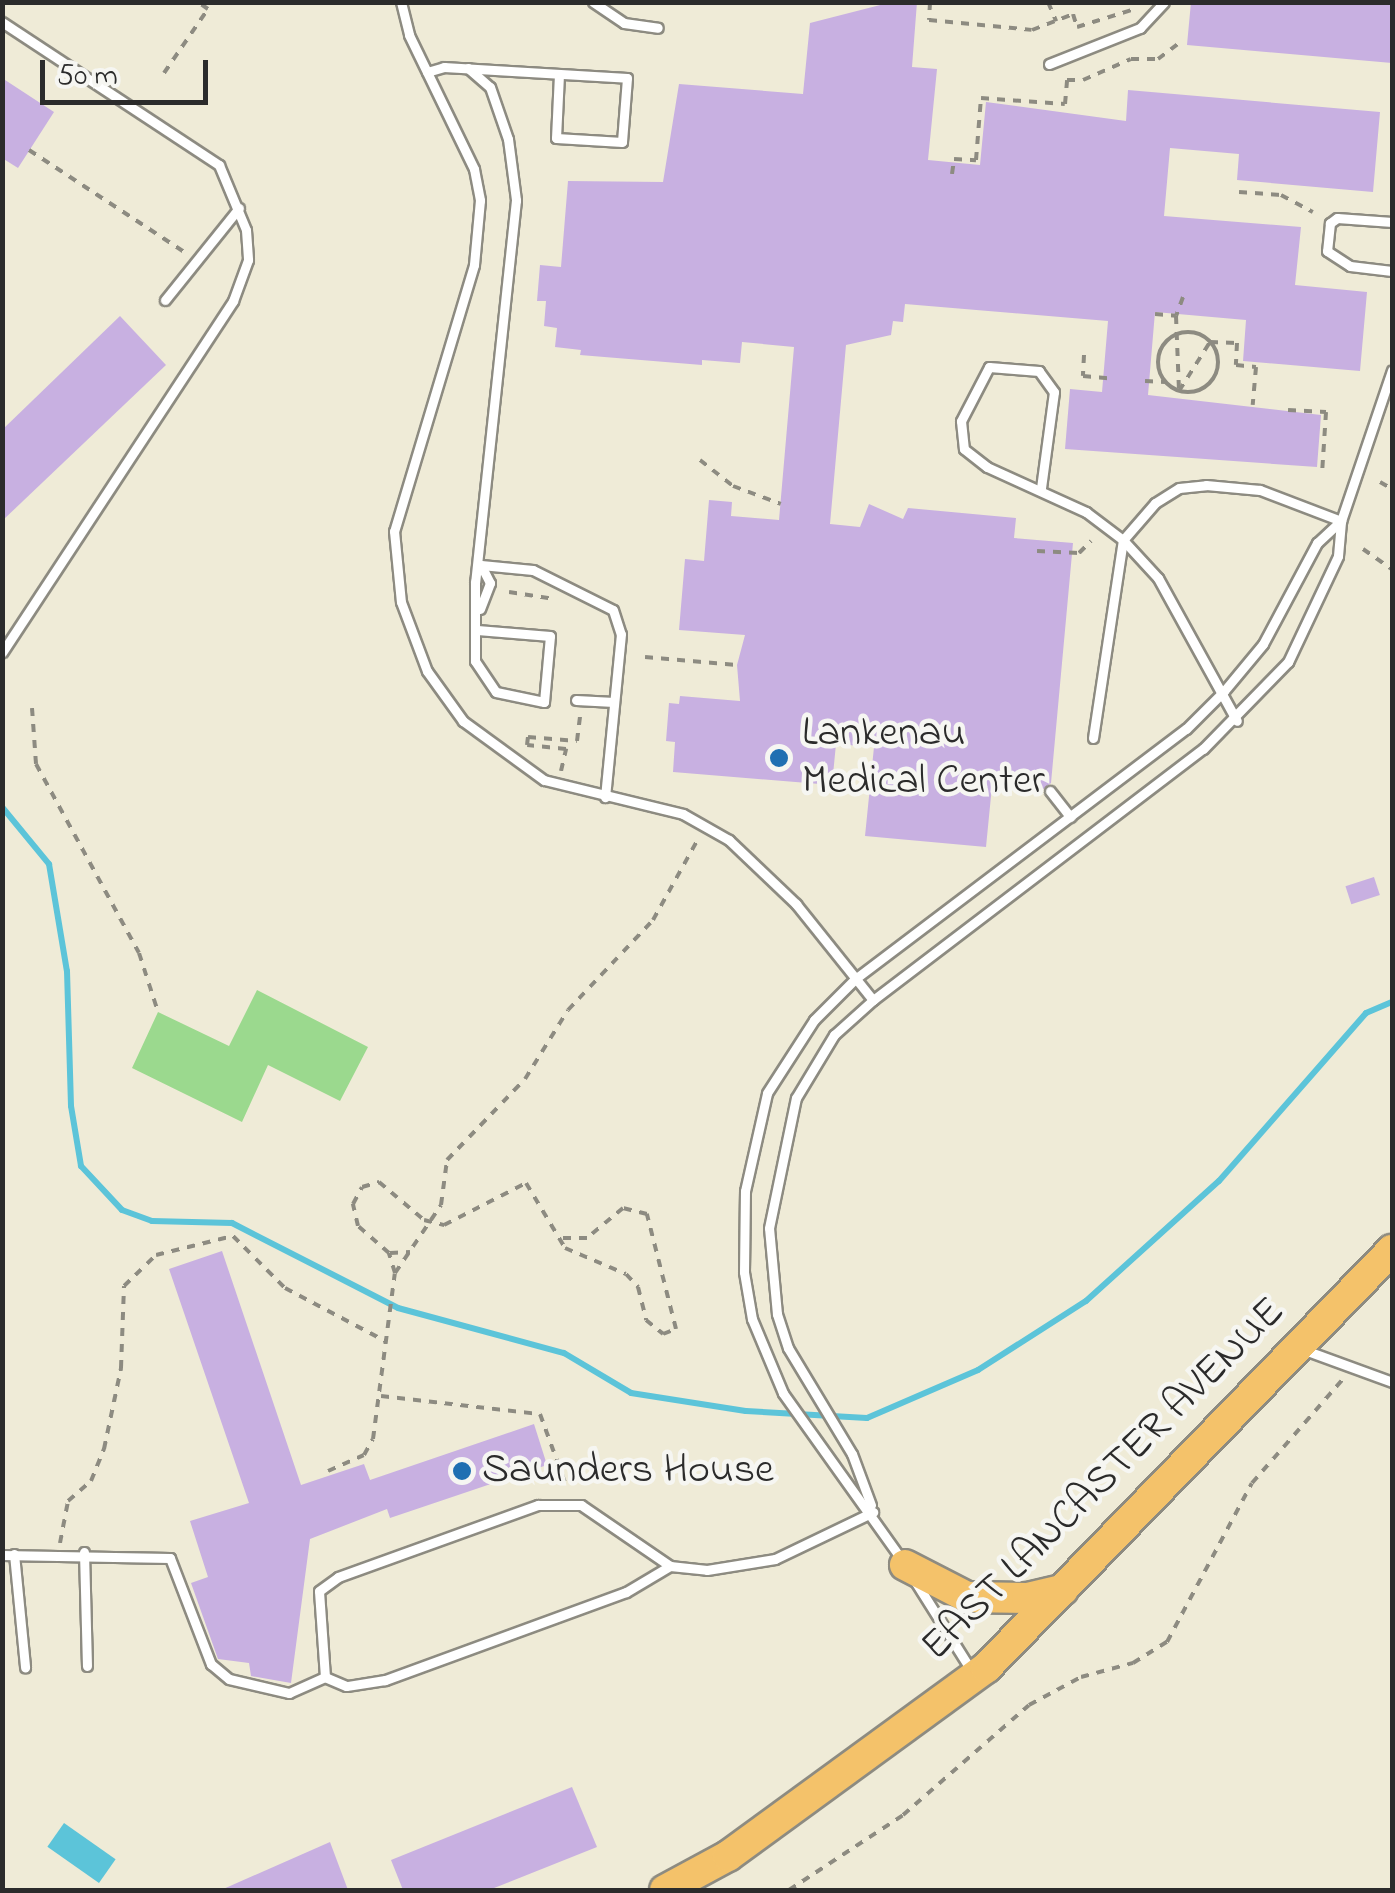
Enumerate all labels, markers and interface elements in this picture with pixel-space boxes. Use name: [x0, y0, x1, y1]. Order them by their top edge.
scale bar: [45, 40, 212, 102]
text: 50 m: [57, 55, 118, 99]
place label: Lankenau Medical Center: [802, 709, 1045, 808]
marker: Lankenau Medical Center: [766, 745, 792, 771]
street label: EAST LANCASTER AVENUE: [912, 1288, 1296, 1672]
place label: Saunders House: [482, 1446, 774, 1496]
marker: Saunders House: [451, 1460, 473, 1482]

